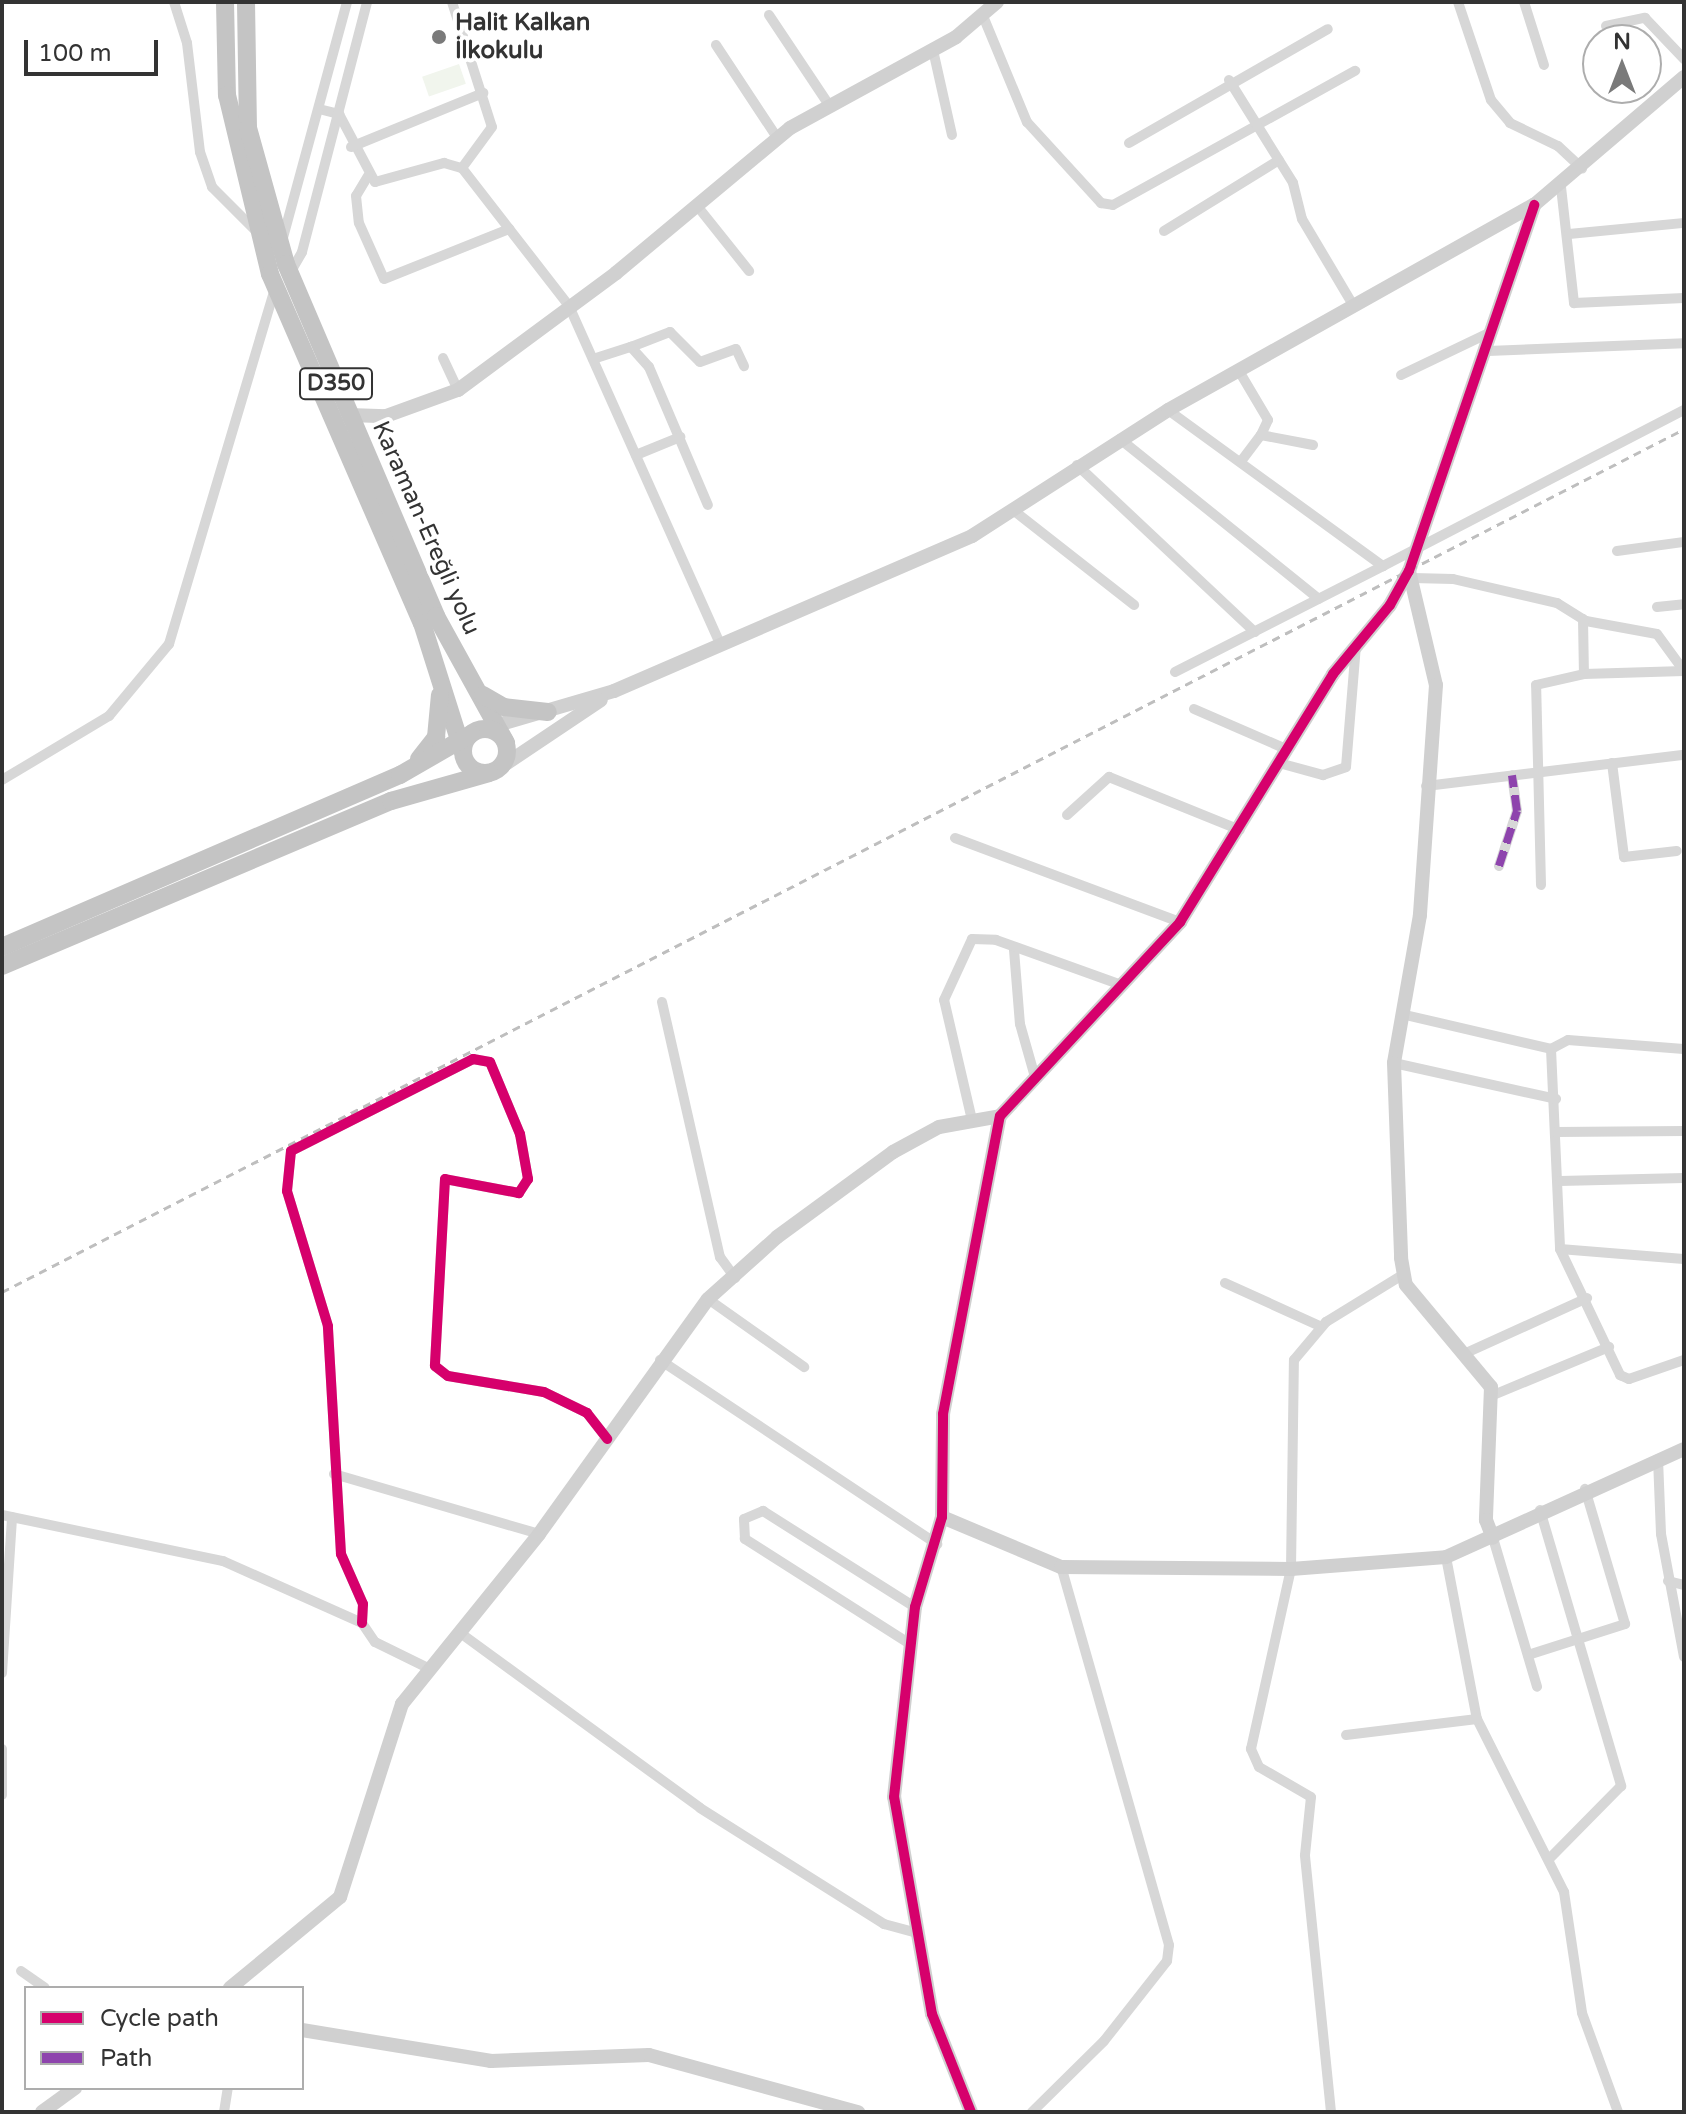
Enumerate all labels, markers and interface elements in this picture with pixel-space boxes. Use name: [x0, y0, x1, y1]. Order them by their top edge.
place label: Halit Kalkan İlkokulu: [455, 9, 590, 65]
scale bar: [28, 24, 162, 74]
north arrow: [1582, 24, 1662, 104]
marker: Halit Kalkan İlkokulu: [430, 28, 448, 46]
text: N: [1613, 29, 1631, 55]
text: 100 m: [38, 39, 112, 68]
road number: D350: [298, 366, 374, 402]
street label: Karaman-Ereğli yolu: [366, 417, 486, 639]
legend: [24, 1986, 304, 2090]
text: Cycle path: [100, 2004, 219, 2033]
text: Path: [100, 2044, 153, 2073]

